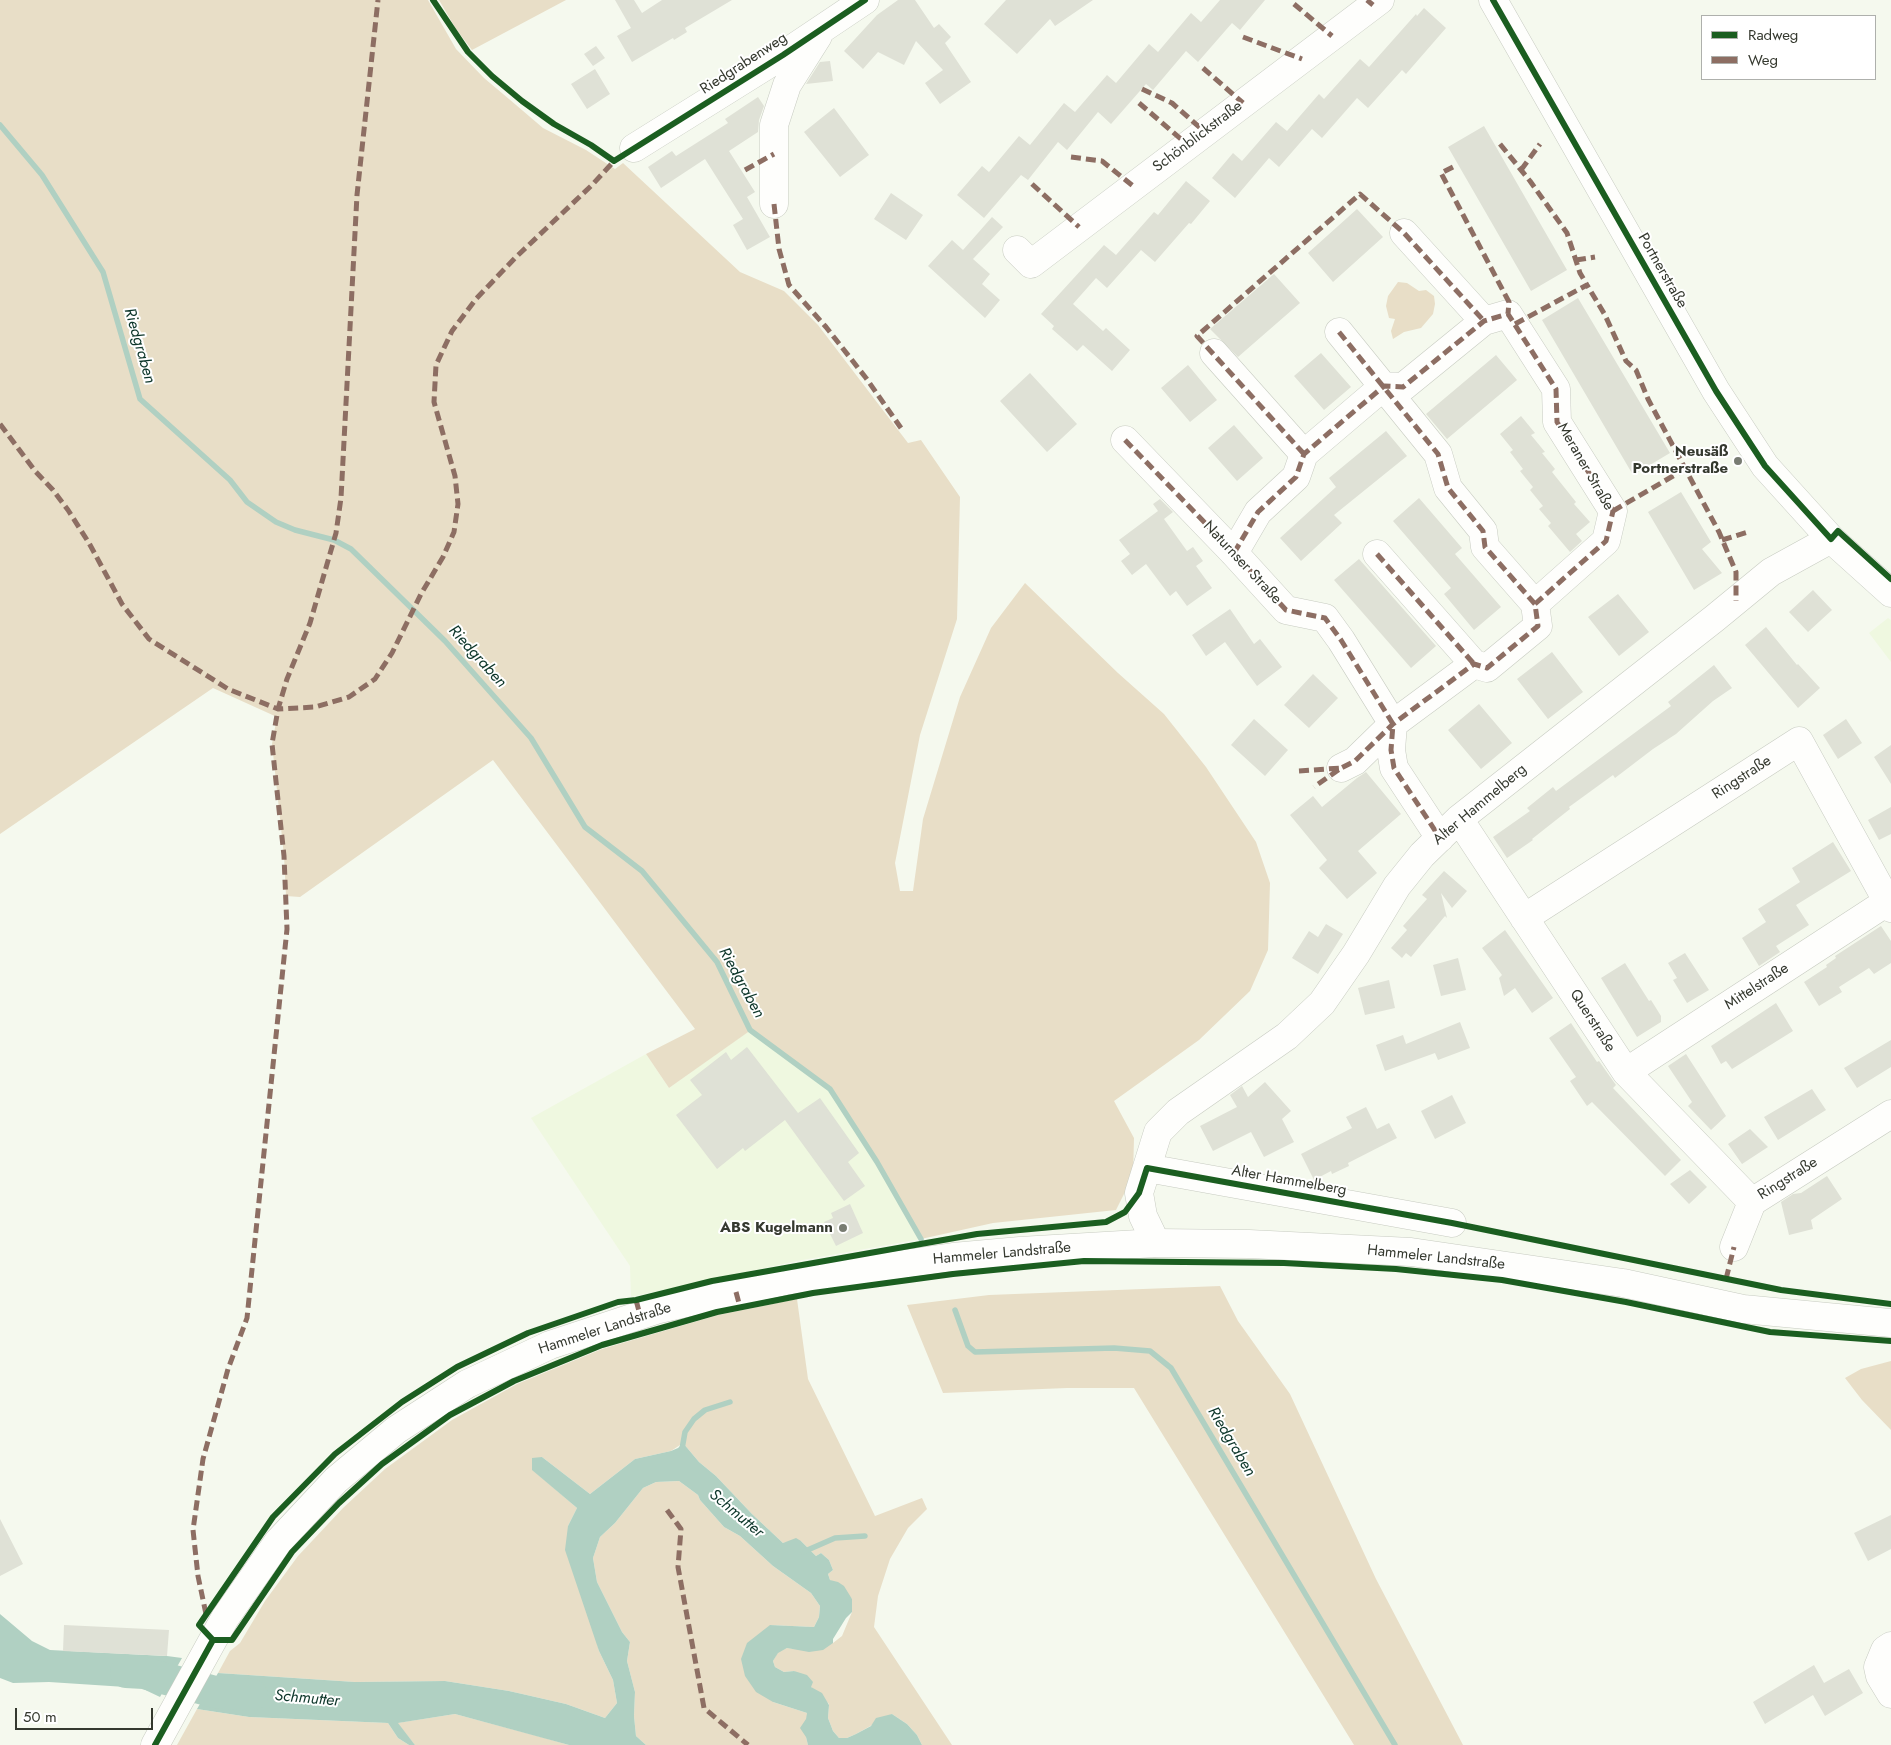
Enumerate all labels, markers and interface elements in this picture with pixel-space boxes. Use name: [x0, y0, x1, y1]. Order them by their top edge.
legend: [1701, 15, 1876, 80]
text: Radweg: [1748, 24, 1798, 46]
street label: Riedgrabenweg: [697, 29, 791, 99]
text: Weg: [1748, 49, 1778, 71]
street label: Schönblickstraße: [1150, 98, 1246, 176]
street label: Portnerstraße: [1633, 230, 1691, 312]
water label: Riedgraben: [119, 306, 159, 386]
street label: Meraner Straße: [1553, 420, 1617, 514]
place label: Neusäß Portnerstraße: [1632, 443, 1728, 478]
marker: Neusäß Portnerstraße: [1732, 455, 1744, 467]
street label: Naturnser Straße: [1199, 518, 1285, 608]
water label: Riedgraben: [444, 622, 510, 692]
street label: Ringstraße: [1709, 752, 1775, 804]
street label: Alter Hammelberg: [1430, 761, 1530, 849]
water label: Riedgraben: [714, 944, 768, 1022]
street label: Mittelstraße: [1722, 960, 1792, 1014]
street label: Querstraße: [1565, 986, 1619, 1056]
street label: Ringstraße: [1755, 1154, 1821, 1204]
street label: Alter Hammelberg: [1230, 1162, 1348, 1200]
place label: ABS Kugelmann: [720, 1219, 833, 1237]
marker: ABS Kugelmann: [837, 1222, 849, 1234]
street label: Hammeler Landstraße: [932, 1239, 1072, 1269]
street label: Hammeler Landstraße: [1366, 1242, 1506, 1274]
street label: Hammeler Landstraße: [536, 1299, 674, 1359]
water label: Riedgraben: [1203, 1404, 1259, 1480]
water label: Schmutter: [705, 1486, 767, 1542]
water label: Schmutter: [274, 1687, 340, 1711]
scale bar: [18, 1698, 155, 1730]
text: 50 m: [23, 1706, 57, 1728]

